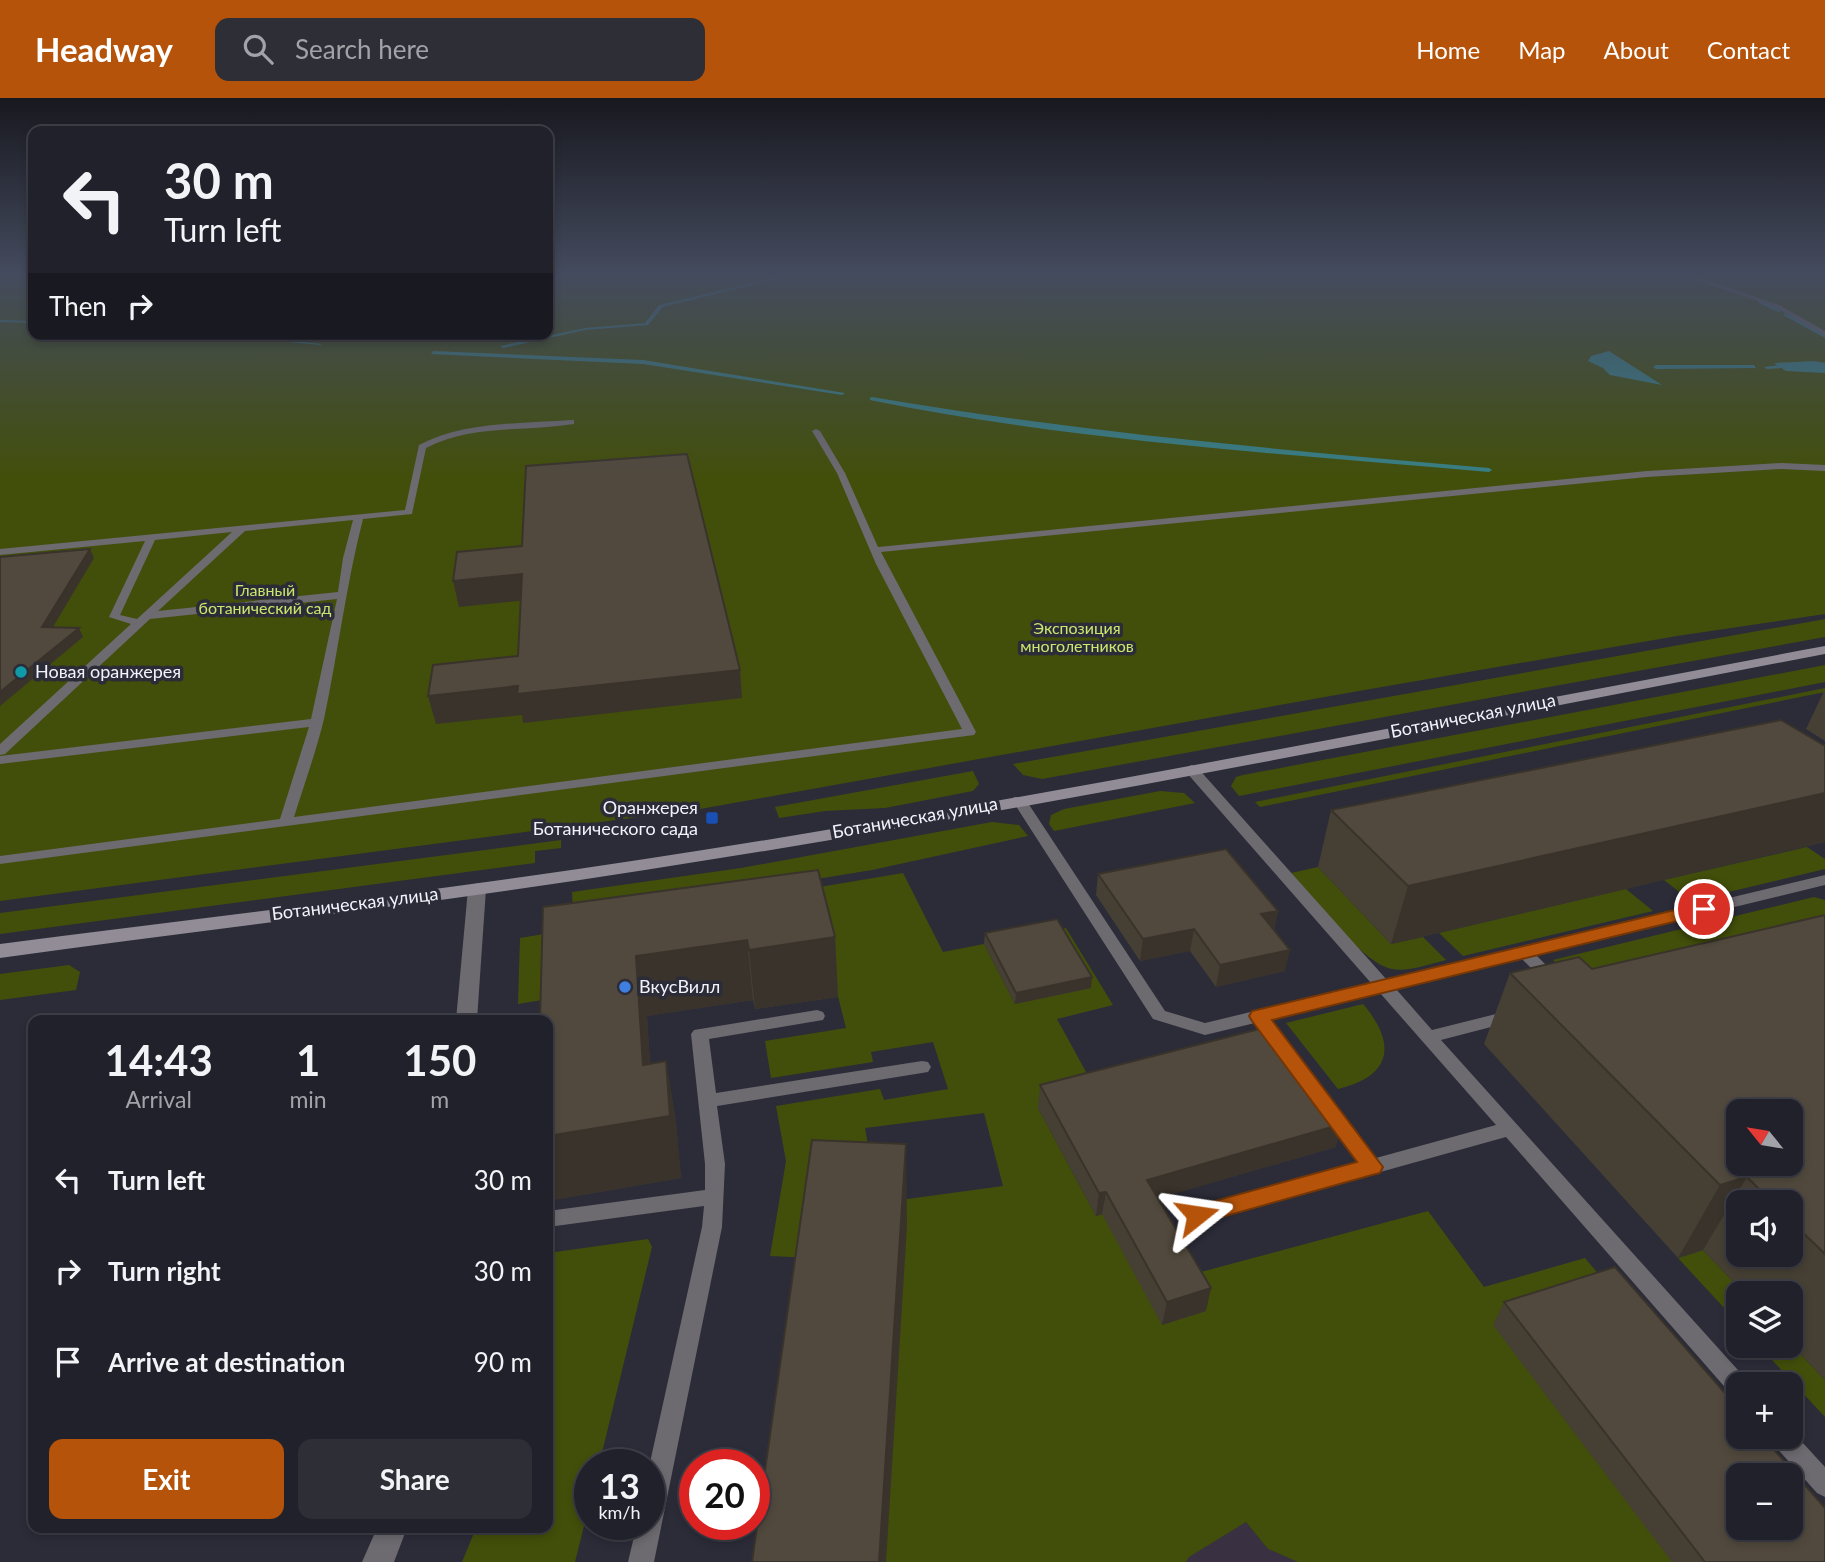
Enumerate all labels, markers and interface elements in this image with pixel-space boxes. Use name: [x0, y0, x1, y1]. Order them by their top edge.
search box: [215, 18, 705, 81]
text: Headway: [35, 29, 173, 69]
icon: search: [239, 30, 277, 68]
text: Search here: [295, 33, 429, 65]
text: Home: [1416, 35, 1480, 64]
text: Map: [1518, 35, 1566, 64]
text: About: [1604, 35, 1669, 64]
text: Contact: [1707, 35, 1790, 64]
text: 30 m: [164, 151, 274, 209]
icon: left: [49, 154, 140, 245]
text: Turn left: [164, 210, 281, 249]
icon: right: [121, 287, 159, 325]
text: Then: [49, 290, 107, 322]
park label: Главный ботанический сад: [199, 580, 332, 617]
park label: Экспозиция многолетников: [1020, 618, 1134, 655]
place label: Новая оранжерея: [35, 660, 181, 682]
marker: Новая оранжерея: [13, 664, 29, 680]
street label: Ботаническая улица: [1388, 688, 1557, 742]
street label: Ботаническая улица: [830, 792, 999, 842]
place label: Оранжерея Ботанического сада: [533, 796, 698, 839]
marker: Оранжерея Ботанического сада: [704, 810, 720, 826]
pin: [1674, 879, 1734, 939]
street label: Ботаническая улица: [270, 882, 439, 924]
icon: arrive: [1685, 890, 1723, 928]
place label: ВкусВилл: [639, 975, 720, 997]
marker: ВкусВилл: [617, 979, 633, 995]
text: 14:43: [105, 1035, 213, 1085]
text: 1: [296, 1035, 320, 1085]
text: 150: [403, 1035, 476, 1085]
text: Arrival: [126, 1085, 192, 1113]
text: min: [289, 1085, 327, 1113]
text: m: [430, 1085, 449, 1113]
north arrow: [1726, 1099, 1802, 1176]
map controls: [1726, 1099, 1803, 1540]
icon: left: [49, 1161, 87, 1199]
text: Turn left: [108, 1164, 205, 1196]
text: 30 m: [474, 1164, 532, 1196]
position arrow: [1160, 1178, 1234, 1252]
button: sound: [1726, 1190, 1803, 1267]
icon: right: [49, 1252, 87, 1290]
text: Turn right: [108, 1255, 221, 1287]
text: 30 m: [474, 1255, 532, 1287]
button: layers: [1726, 1281, 1803, 1358]
icon: arrive: [49, 1343, 87, 1381]
text: Arrive at destination: [108, 1346, 345, 1378]
text: 90 m: [474, 1346, 532, 1378]
button: +: [1726, 1372, 1803, 1449]
button: Exit: [49, 1439, 284, 1519]
button: Share: [298, 1439, 532, 1519]
speed limit sign: 20: [679, 1449, 770, 1540]
button: −: [1726, 1463, 1803, 1540]
text: 13: [599, 1464, 640, 1506]
text: km/h: [598, 1501, 641, 1523]

